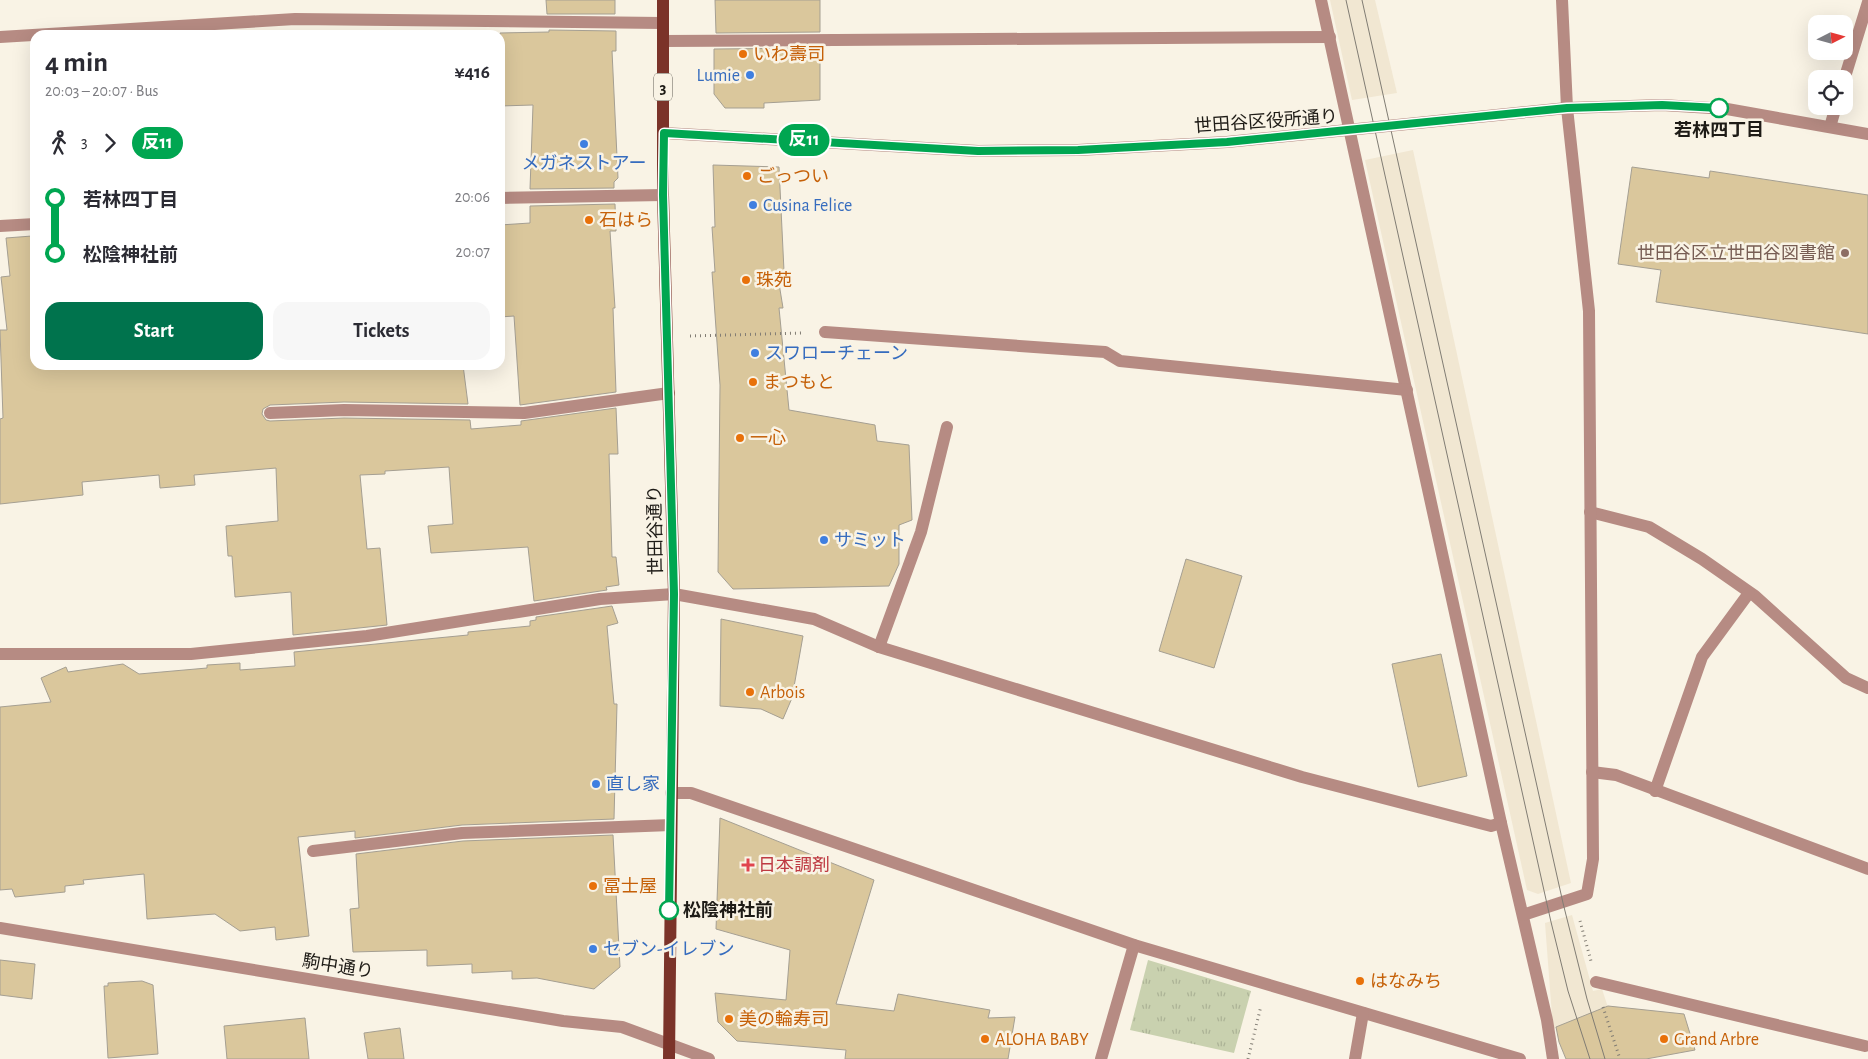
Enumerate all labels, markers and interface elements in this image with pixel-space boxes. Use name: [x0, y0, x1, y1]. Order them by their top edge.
north arrow: [1808, 15, 1852, 60]
map controls: [1808, 15, 1853, 115]
place label: いわ壽司: [753, 45, 825, 64]
marker: いわ壽司: [737, 48, 749, 60]
text: 4 min: [45, 49, 108, 77]
text: ¥416: [454, 63, 490, 82]
place label: Lumie: [696, 67, 740, 85]
marker: Lumie: [744, 69, 756, 81]
button: locate: [1808, 70, 1853, 115]
road number: 3: [654, 74, 672, 100]
text: 20:03 – 20:07 · Bus: [45, 83, 158, 99]
marker: 若林四丁目: [1709, 98, 1729, 118]
street label: 世田谷区役所通り: [1194, 107, 1339, 136]
place label: 若林四丁目: [1674, 121, 1764, 140]
line badge: 反11: [775, 124, 833, 156]
icon: walk: [45, 129, 73, 157]
icon: forward: [96, 129, 124, 157]
text: 反11: [789, 131, 819, 149]
text: 3: [81, 134, 88, 150]
text: 反11: [142, 134, 173, 152]
marker: メガネストアー: [578, 138, 590, 150]
place label: メガネストアー: [522, 154, 646, 173]
place label: ごっつい: [757, 166, 829, 186]
marker: ごっつい: [741, 170, 753, 182]
text: 20:06: [455, 189, 490, 205]
text: 若林四丁目: [83, 191, 178, 210]
place label: Cusina Felice: [763, 197, 852, 215]
marker: Cusina Felice: [747, 199, 759, 211]
place label: 石はら: [599, 211, 653, 230]
marker: 石はら: [583, 214, 595, 226]
text: 20:07: [455, 244, 490, 260]
place label: 世田谷区立世田谷図書館: [1637, 244, 1835, 263]
text: 松陰神社前: [83, 246, 178, 265]
marker: 世田谷区立世田谷図書館: [1839, 247, 1851, 259]
place label: 珠苑: [756, 271, 792, 290]
marker: 珠苑: [740, 274, 752, 286]
button: Start: [45, 302, 263, 360]
button: Tickets: [273, 302, 490, 360]
place label: スワローチェーン: [765, 345, 908, 363]
marker: スワローチェーン: [749, 347, 761, 359]
place label: まつもと: [763, 373, 835, 392]
marker: まつもと: [747, 376, 759, 388]
place label: 一心: [750, 428, 786, 448]
marker: 一心: [734, 432, 746, 444]
street label: 世田谷通り: [645, 485, 666, 575]
place label: サミット: [834, 532, 906, 550]
marker: サミット: [818, 534, 830, 546]
place label: Arbois: [760, 684, 805, 702]
marker: Arbois: [744, 686, 756, 698]
place label: 直し家: [606, 774, 660, 794]
marker: 直し家: [590, 778, 602, 790]
place label: 日本調剤: [758, 856, 830, 875]
marker: 日本調剤: [742, 859, 754, 871]
place label: 冨士屋: [603, 877, 657, 896]
marker: 冨士屋: [587, 880, 599, 892]
marker: 松陰神社前: [659, 900, 679, 920]
place label: 松陰神社前: [683, 900, 773, 920]
place label: セブン-イレブン: [603, 939, 735, 959]
marker: セブン-イレブン: [587, 943, 599, 955]
street label: 駒中通り: [301, 951, 375, 982]
place label: はなみち: [1370, 972, 1442, 991]
marker: はなみち: [1354, 975, 1366, 987]
place label: 美の輪寿司: [739, 1009, 829, 1029]
marker: 美の輪寿司: [723, 1013, 735, 1025]
place label: ALOHA BABY: [995, 1031, 1089, 1049]
place label: Grand Arbre: [1674, 1031, 1759, 1049]
marker: ALOHA BABY: [979, 1033, 991, 1045]
marker: Grand Arbre: [1658, 1033, 1670, 1045]

